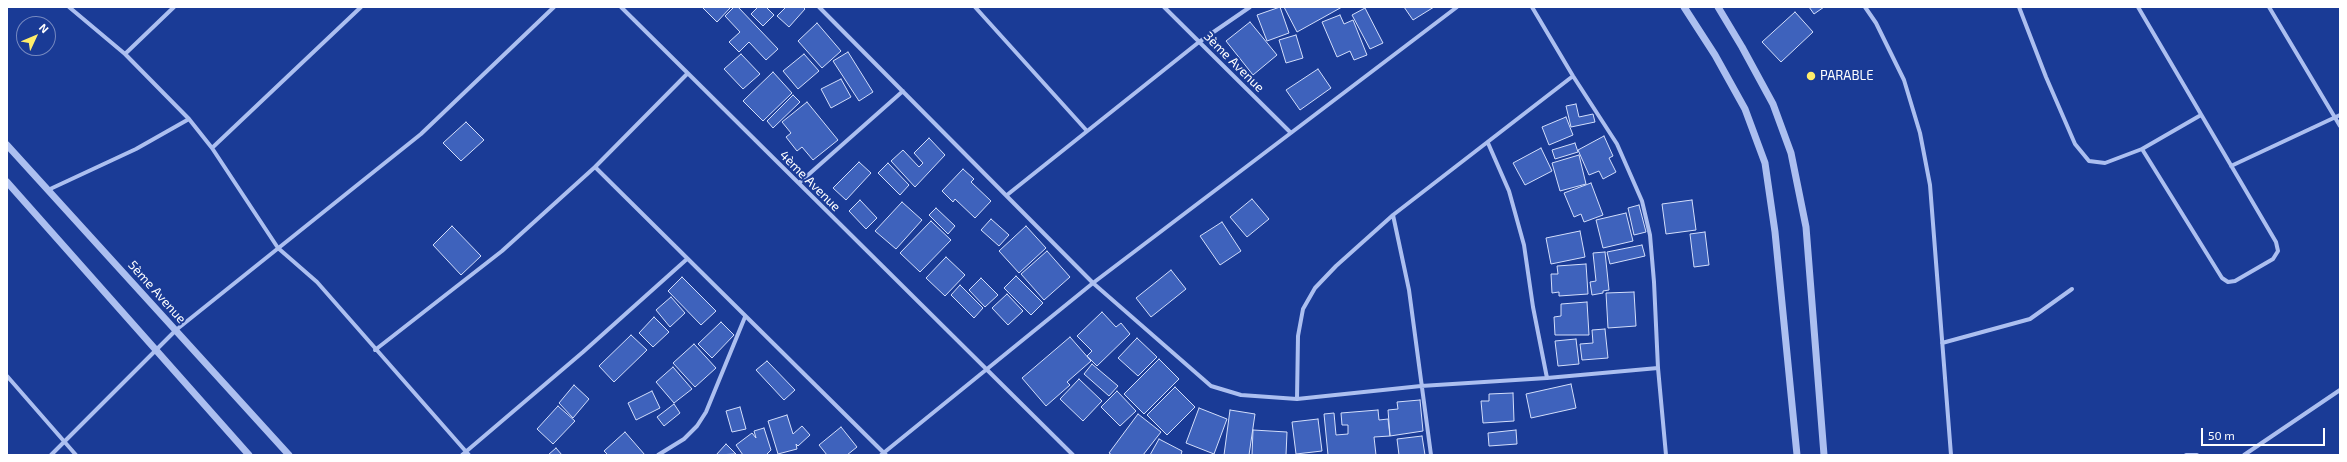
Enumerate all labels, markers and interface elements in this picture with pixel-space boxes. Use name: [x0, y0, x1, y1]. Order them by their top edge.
north arrow: [16, 16, 56, 56]
text: N: [37, 21, 52, 35]
street label: 3ème Avenue: [1201, 29, 1267, 95]
place label: PARABLE: [1820, 68, 1873, 84]
marker: PARABLE: [1805, 70, 1817, 82]
street label: 4ème Avenue: [776, 147, 844, 215]
street label: 5ème Avenue: [125, 258, 189, 326]
scale bar: [2203, 420, 2327, 446]
text: 50 m: [2208, 428, 2235, 442]

